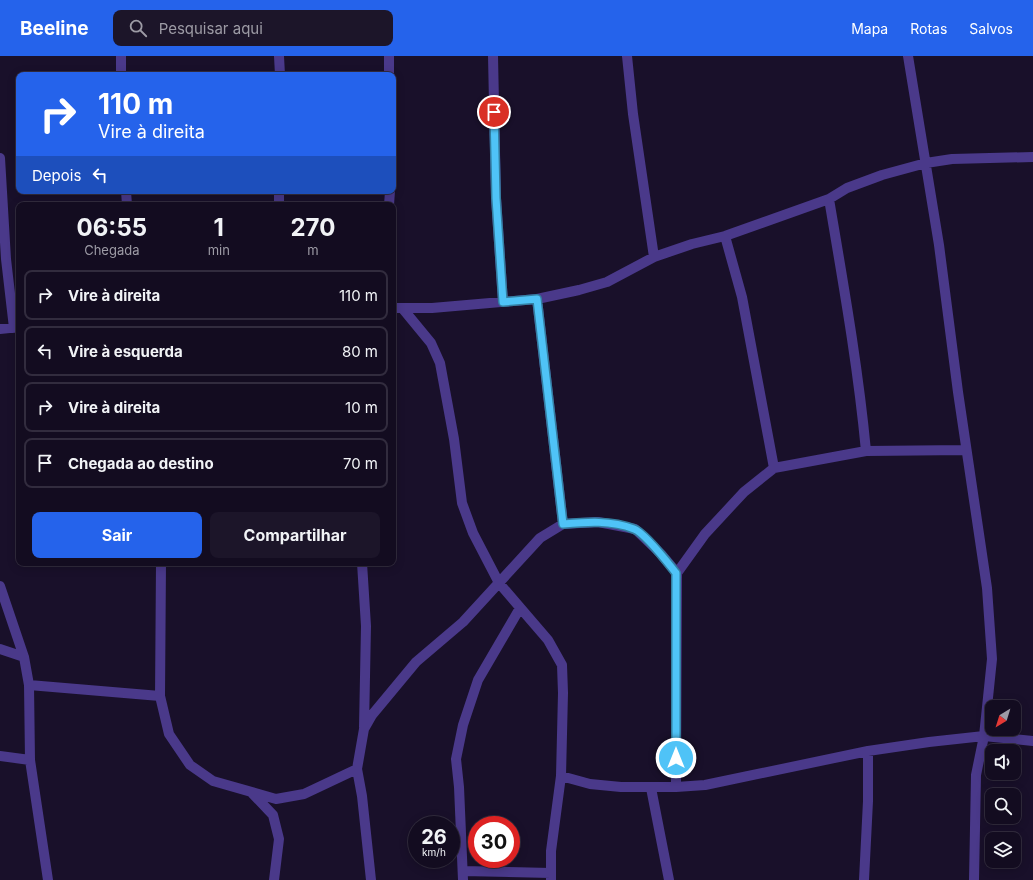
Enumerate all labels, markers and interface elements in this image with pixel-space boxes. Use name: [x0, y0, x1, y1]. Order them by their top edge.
search box: [113, 10, 393, 46]
text: Beeline: [20, 17, 89, 40]
icon: search: [127, 17, 149, 39]
text: Pesquisar aqui: [159, 19, 263, 38]
text: Mapa: [851, 20, 888, 37]
text: Rotas: [910, 20, 947, 37]
text: Salvos: [969, 20, 1013, 37]
text: 110 m: [98, 87, 173, 121]
icon: right: [32, 88, 84, 140]
pin: [477, 95, 511, 129]
icon: arrive: [483, 101, 505, 123]
text: Vire à direita: [98, 121, 205, 142]
icon: left: [89, 164, 111, 186]
text: Depois: [32, 166, 81, 185]
text: 06:55: [77, 213, 147, 242]
text: 1: [214, 213, 224, 242]
text: 270: [290, 213, 335, 242]
text: Chegada: [84, 242, 139, 258]
text: min: [208, 242, 230, 258]
text: m: [307, 242, 319, 258]
icon: right: [34, 284, 56, 306]
text: Vire à direita: [68, 286, 160, 305]
text: 110 m: [339, 286, 378, 305]
icon: left: [34, 340, 56, 362]
text: Vire à esquerda: [68, 342, 183, 361]
text: 80 m: [342, 342, 378, 361]
icon: right: [34, 396, 56, 418]
text: Vire à direita: [68, 398, 160, 417]
text: 10 m: [345, 398, 378, 417]
icon: arrive: [34, 452, 56, 474]
text: Chegada ao destino: [68, 454, 214, 473]
text: 70 m: [343, 454, 378, 473]
button: Sair: [32, 512, 202, 558]
button: Compartilhar: [210, 512, 380, 558]
north arrow: [985, 700, 1021, 736]
map controls: [985, 700, 1021, 868]
position arrow: [655, 737, 697, 779]
button: sound: [985, 744, 1021, 780]
button: search: [985, 788, 1021, 824]
speed limit sign: 30: [468, 816, 520, 868]
text: 26: [421, 825, 447, 849]
button: layers: [985, 832, 1021, 868]
text: km/h: [422, 846, 446, 858]

